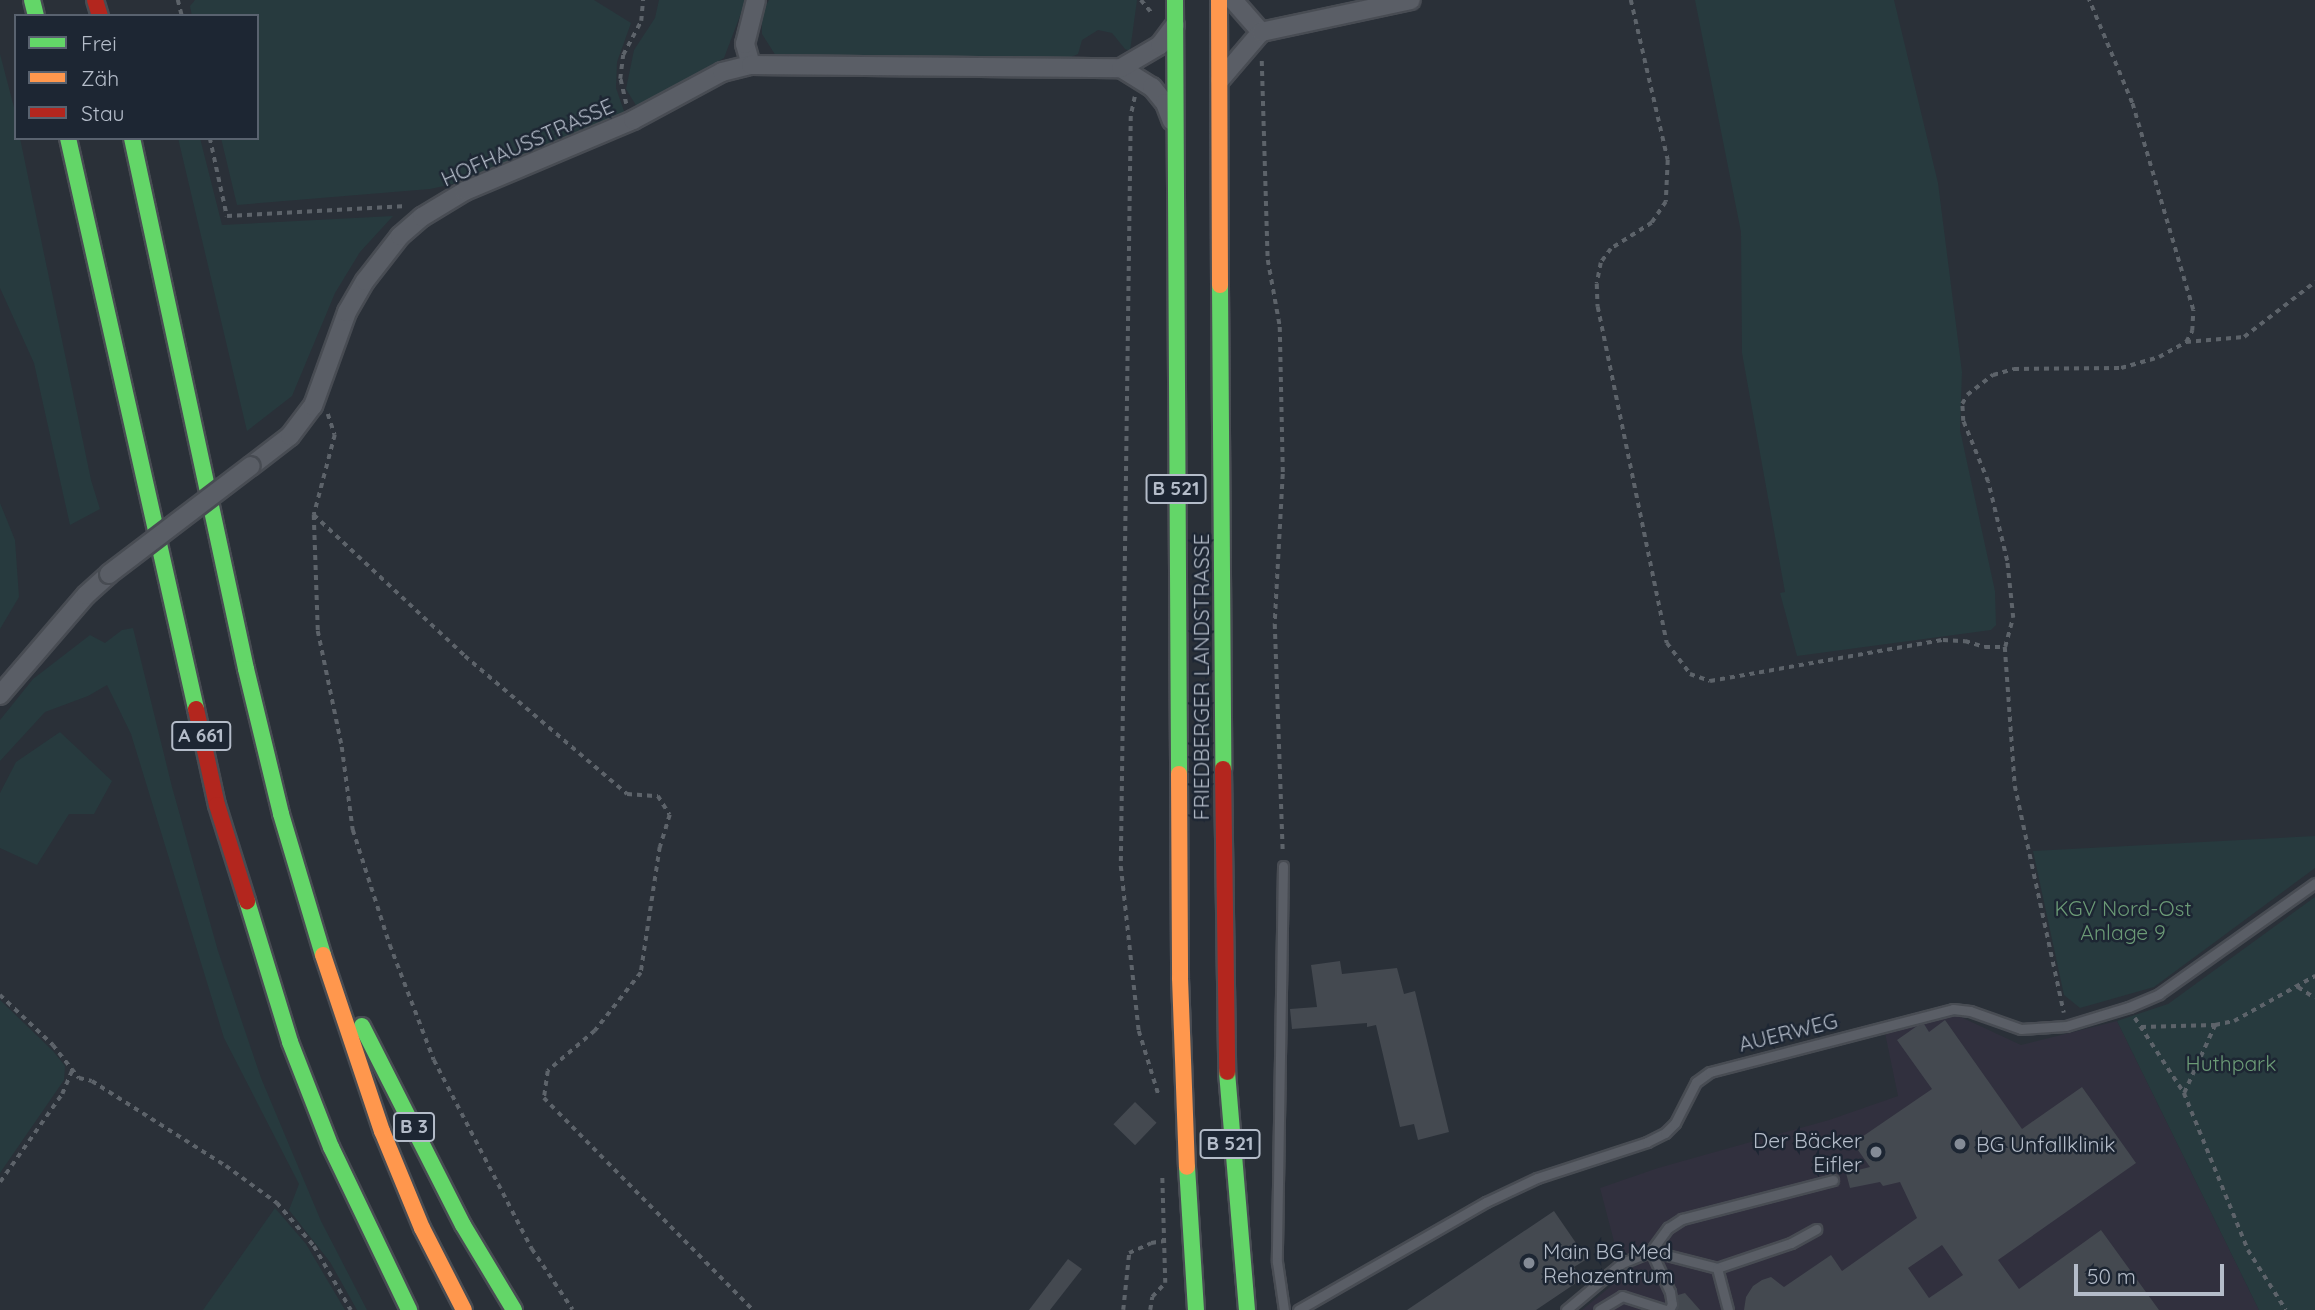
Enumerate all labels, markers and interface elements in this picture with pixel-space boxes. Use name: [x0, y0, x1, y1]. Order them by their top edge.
legend: [14, 14, 259, 140]
text: Frei: [81, 30, 117, 56]
text: Zäh: [81, 65, 119, 91]
street label: HOFHAUSSTRASSE: [437, 93, 617, 191]
text: Stau: [81, 100, 124, 126]
road number: B 521: [1144, 474, 1208, 504]
street label: FRIEDBERGER LANDSTRASSE: [1188, 534, 1214, 820]
road number: A 661: [171, 720, 231, 751]
park label: KGV Nord-Ost Anlage 9: [2054, 895, 2192, 945]
street label: AUERWEG: [1736, 1008, 1840, 1056]
park label: Huthpark: [2186, 1050, 2276, 1076]
road number: B 3: [393, 1112, 435, 1142]
place label: Der Bäcker Eifler: [1753, 1127, 1862, 1177]
road number: B 521: [1198, 1128, 1262, 1160]
place label: BG Unfallklinik: [1976, 1131, 2115, 1157]
marker: BG Unfallklinik: [1950, 1134, 1970, 1154]
marker: Der Bäcker Eifler: [1868, 1144, 1884, 1160]
place label: Main BG Med Rehazentrum: [1543, 1238, 1674, 1288]
scale bar: [2077, 1250, 2228, 1294]
marker: Main BG Med Rehazentrum: [1521, 1255, 1537, 1271]
text: 50 m: [2087, 1263, 2136, 1289]

